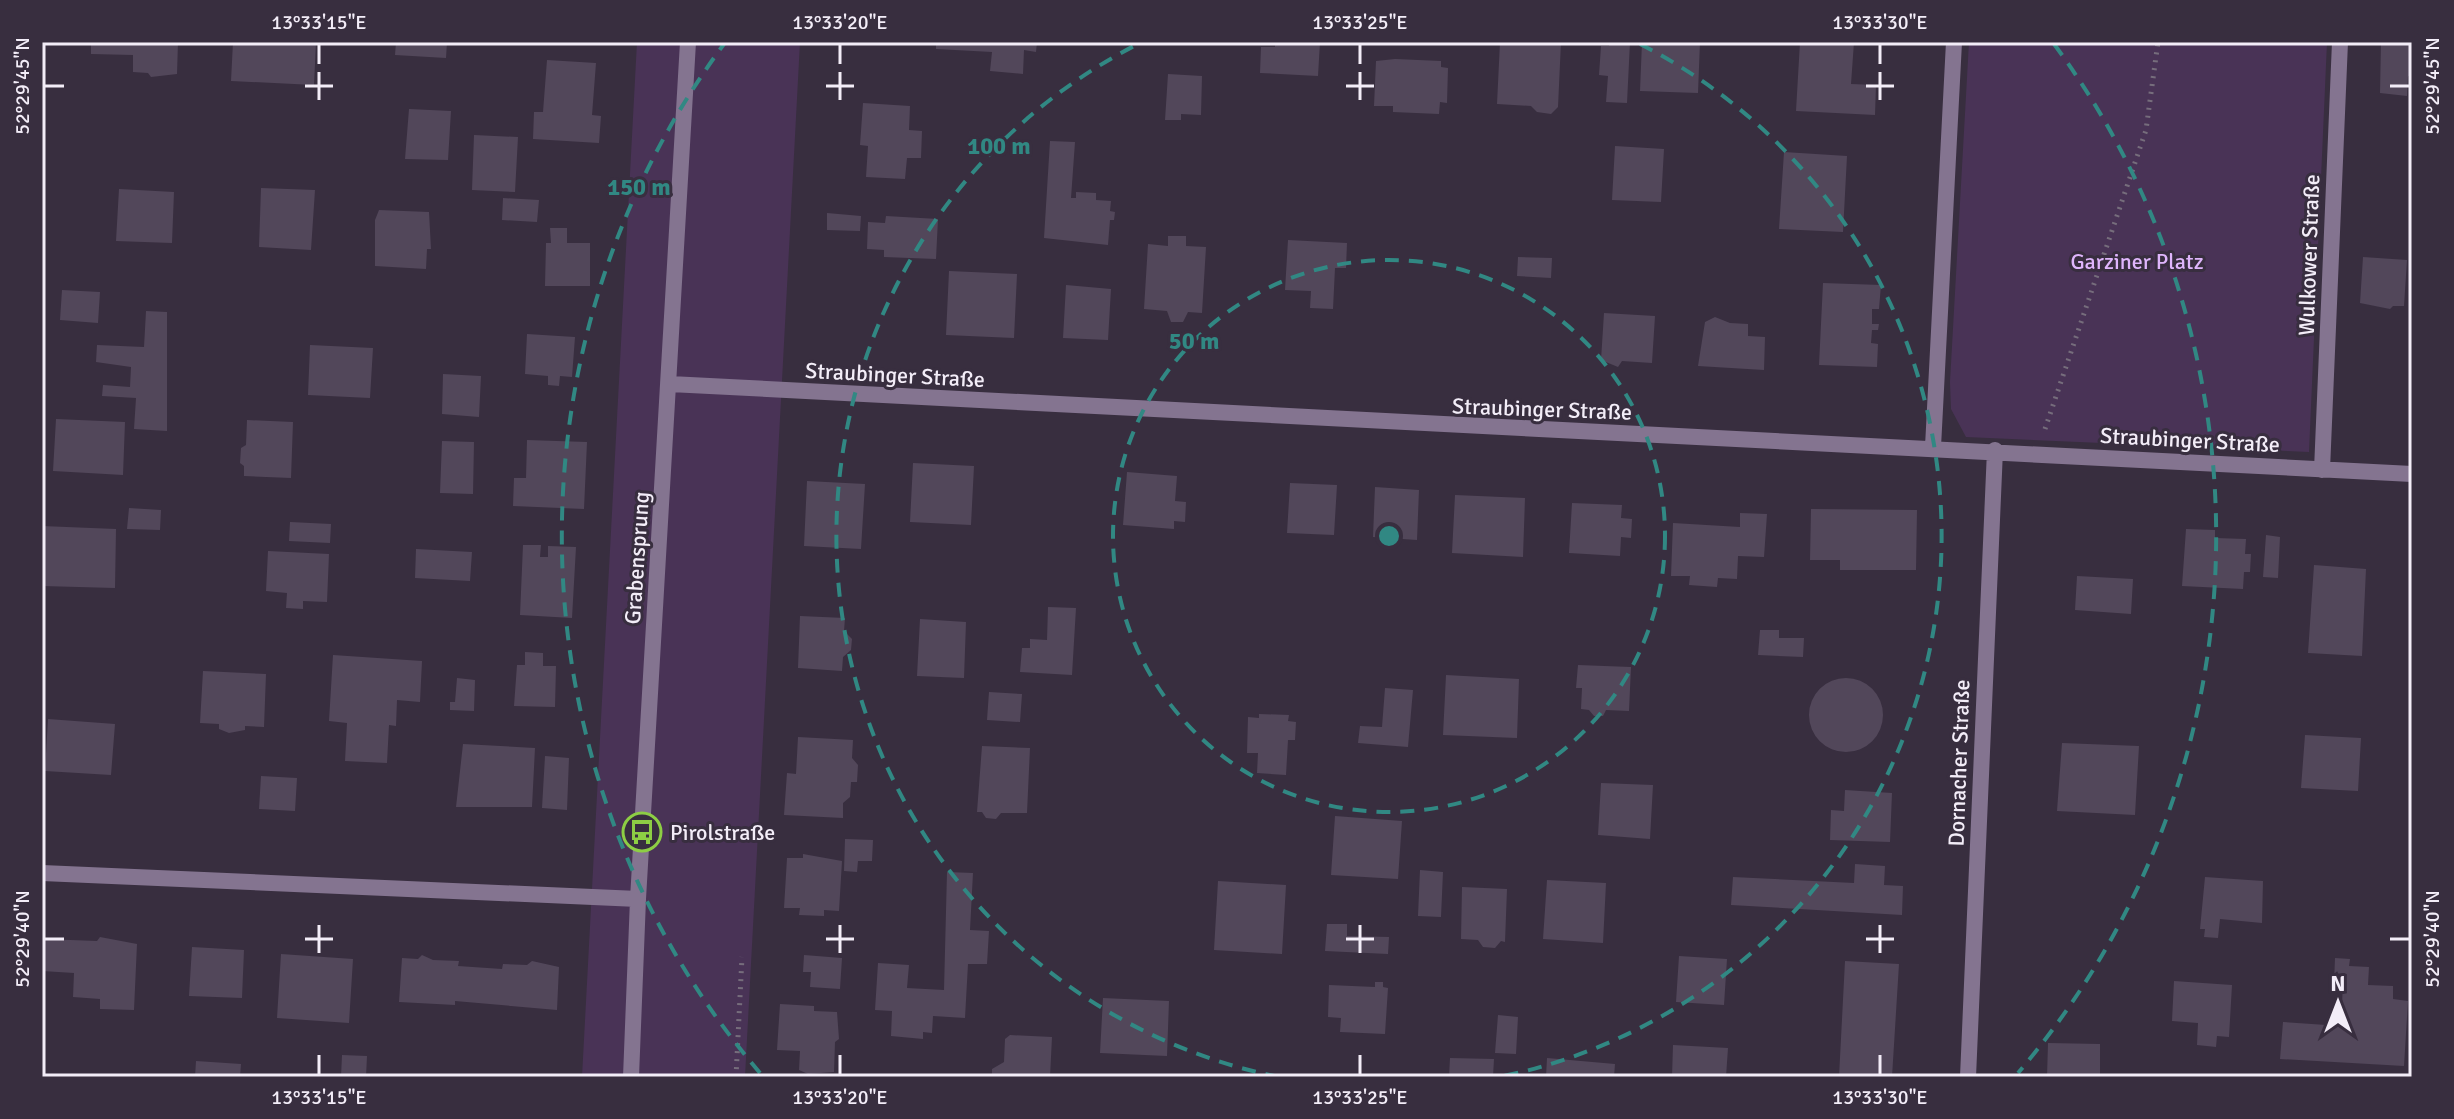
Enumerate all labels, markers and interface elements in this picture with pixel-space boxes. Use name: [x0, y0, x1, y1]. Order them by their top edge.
text: 13°33'15"E: [271, 10, 367, 35]
text: 13°33'20"E: [792, 10, 888, 35]
text: 13°33'25"E: [1312, 10, 1408, 35]
text: 13°33'30"E: [1832, 10, 1928, 35]
text: 52°29'45"N: [10, 37, 35, 135]
text: 52°29'45"N: [2420, 37, 2445, 135]
text: 100 m: [967, 131, 1031, 161]
text: 150 m: [607, 172, 671, 202]
street label: Wulkower Straße: [2293, 174, 2325, 336]
park label: Garziner Platz: [2070, 248, 2204, 275]
text: 50 m: [1169, 326, 1219, 356]
street label: Straubinger Straße: [804, 357, 986, 393]
street label: Straubinger Straße: [1452, 392, 1632, 426]
street label: Straubinger Straße: [2099, 422, 2281, 458]
street label: Grabensprung: [619, 491, 655, 625]
centre of rings: [1375, 522, 1403, 550]
street label: Dornacher Straße: [1943, 679, 1975, 847]
bus stop icon: Pirolstraße: [621, 811, 663, 853]
place label: Pirolstraße: [670, 819, 775, 846]
text: 52°29'40"N: [10, 890, 35, 988]
text: 52°29'40"N: [2420, 890, 2445, 988]
north arrow: [2298, 963, 2378, 1043]
text: N: [2330, 970, 2346, 997]
text: 13°33'15"E: [271, 1085, 367, 1110]
text: 13°33'20"E: [792, 1085, 888, 1110]
text: 13°33'25"E: [1312, 1085, 1408, 1110]
text: 13°33'30"E: [1832, 1085, 1928, 1110]

